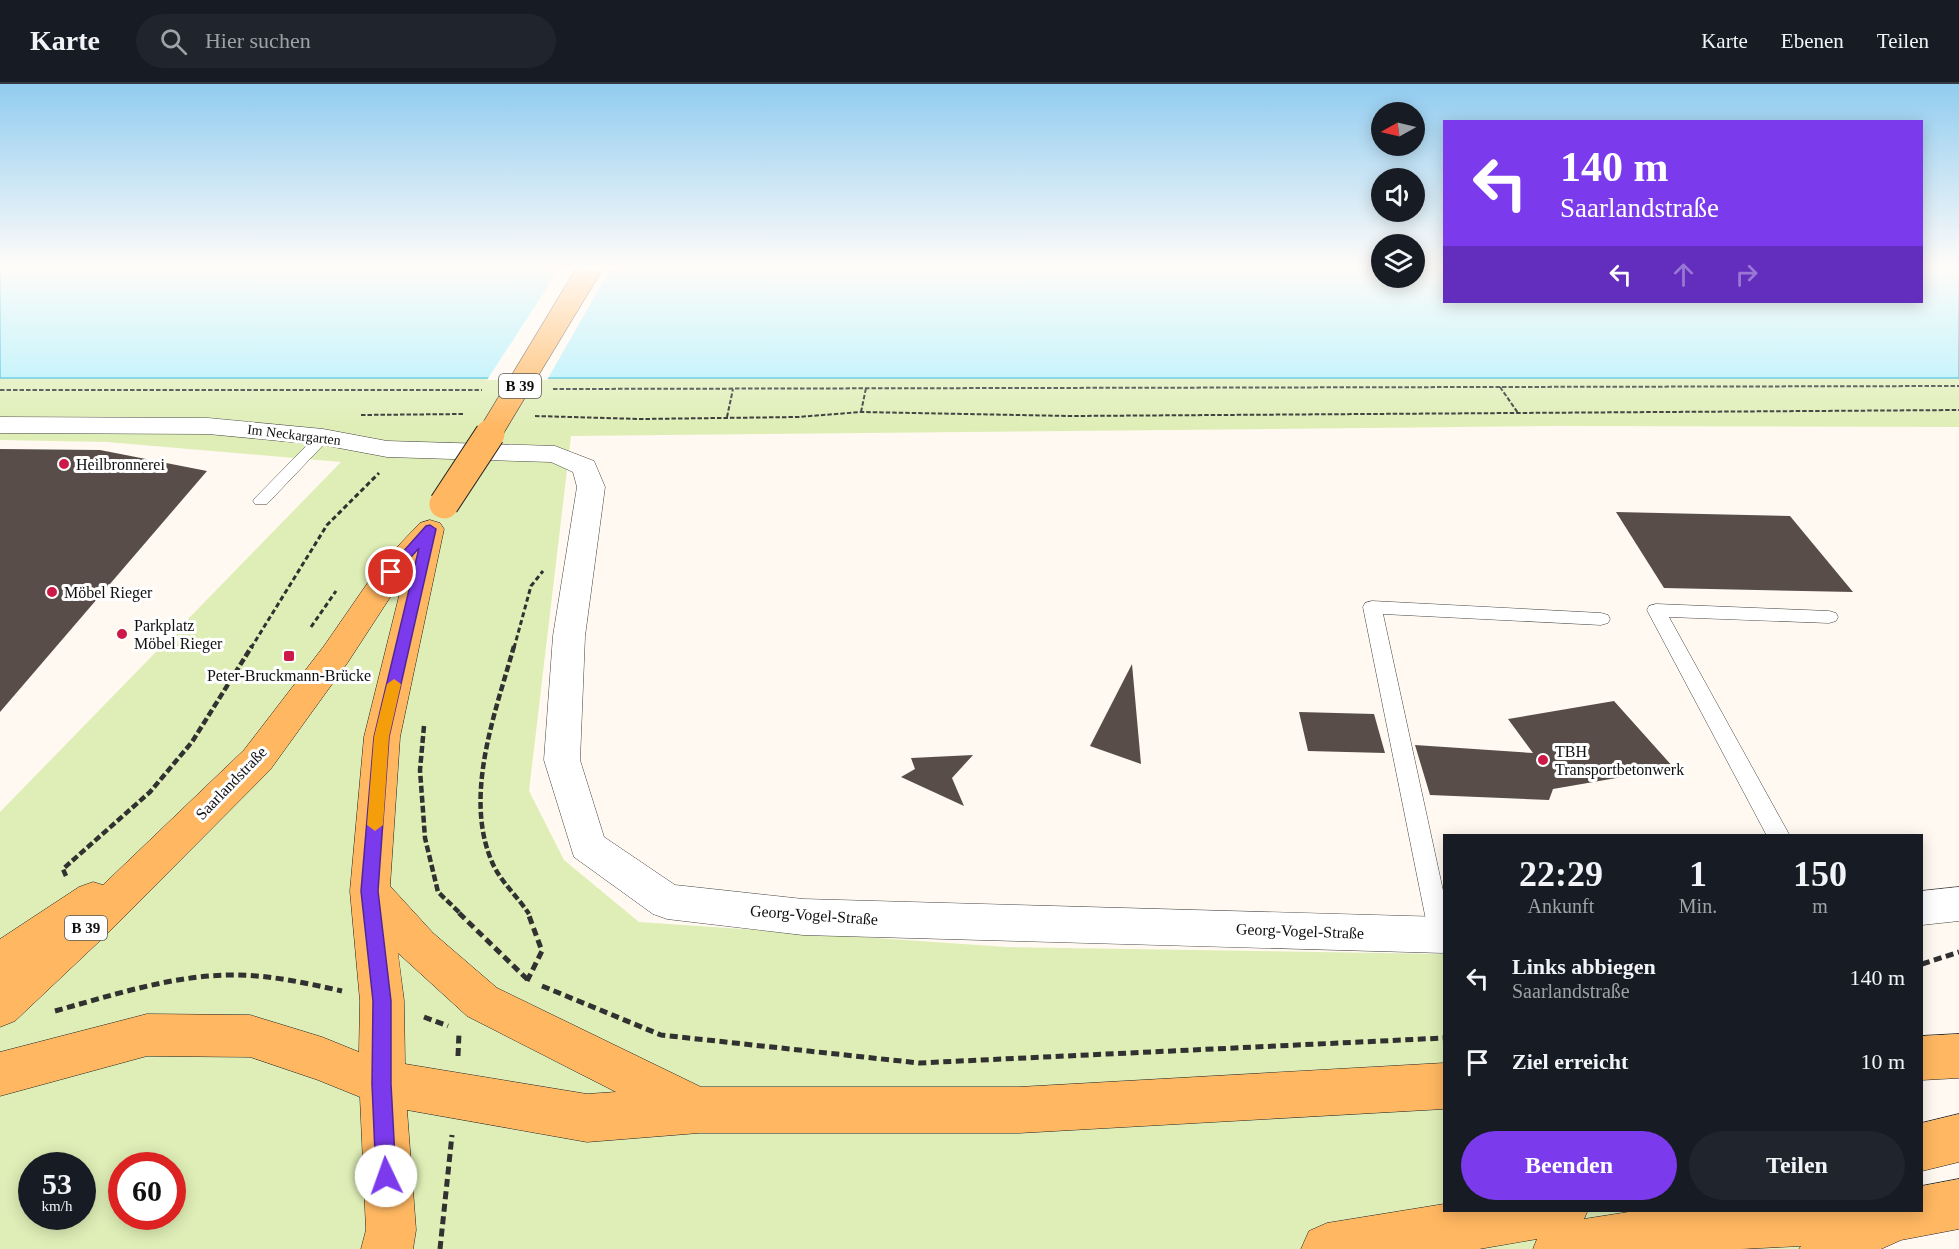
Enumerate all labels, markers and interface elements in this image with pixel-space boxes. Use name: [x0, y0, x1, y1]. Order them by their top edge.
search box: [136, 14, 556, 68]
text: Karte: [30, 25, 100, 56]
icon: search: [157, 25, 190, 58]
text: Hier suchen: [205, 28, 311, 53]
text: Karte: [1701, 29, 1748, 53]
text: Ebenen: [1781, 29, 1844, 53]
text: Teilen: [1877, 29, 1929, 53]
north arrow: [1371, 102, 1425, 156]
map controls: [1371, 102, 1425, 288]
icon: left: [1461, 144, 1539, 222]
text: 140 m: [1560, 144, 1669, 190]
button: sound: [1371, 168, 1425, 222]
text: Saarlandstraße: [1560, 193, 1719, 223]
button: layers: [1371, 234, 1425, 288]
icon: left: [1604, 258, 1637, 291]
icon: ahead: [1667, 258, 1700, 291]
icon: right: [1730, 258, 1763, 291]
road number: B 39: [499, 374, 541, 398]
street label: Im Neckargarten: [246, 422, 342, 448]
place label: Heilbronnerei: [76, 456, 165, 473]
marker: Heilbronnerei: [57, 457, 71, 471]
pin: [365, 546, 416, 597]
icon: arrive: [374, 555, 407, 588]
place label: Möbel Rieger: [64, 584, 153, 602]
marker: Möbel Rieger: [45, 585, 59, 599]
place label: Parkplatz Möbel Rieger: [134, 617, 223, 653]
marker: Parkplatz Möbel Rieger: [115, 627, 129, 641]
marker: Peter-Bruckmann-Brücke: [282, 649, 296, 663]
place label: Peter-Bruckmann-Brücke: [207, 667, 371, 684]
street label: Saarlandstraße: [192, 743, 270, 823]
place label: TBH Transportbetonwerk: [1555, 743, 1684, 779]
marker: TBH Transportbetonwerk: [1536, 753, 1550, 767]
text: 22:29: [1519, 854, 1603, 894]
text: 1: [1689, 854, 1707, 894]
text: 150: [1793, 854, 1847, 894]
text: Ankunft: [1528, 895, 1594, 917]
text: Min.: [1679, 895, 1717, 917]
text: m: [1812, 895, 1828, 917]
street label: Georg-Vogel-Straße: [749, 902, 879, 929]
road number: B 39: [65, 916, 107, 940]
street label: Georg-Vogel-Straße: [1236, 920, 1364, 943]
text: Links abbiegen: [1512, 954, 1656, 979]
icon: left: [1461, 962, 1494, 995]
text: 140 m: [1849, 965, 1905, 990]
text: Saarlandstraße: [1512, 980, 1630, 1002]
icon: arrive: [1461, 1046, 1494, 1079]
text: Ziel erreicht: [1512, 1049, 1628, 1074]
text: 10 m: [1860, 1049, 1905, 1074]
button: Beenden: [1461, 1131, 1677, 1200]
button: Teilen: [1689, 1131, 1905, 1200]
position arrow: [354, 1144, 418, 1208]
speed limit sign: 60: [108, 1152, 186, 1230]
text: 53: [42, 1167, 72, 1200]
text: km/h: [42, 1198, 72, 1214]

